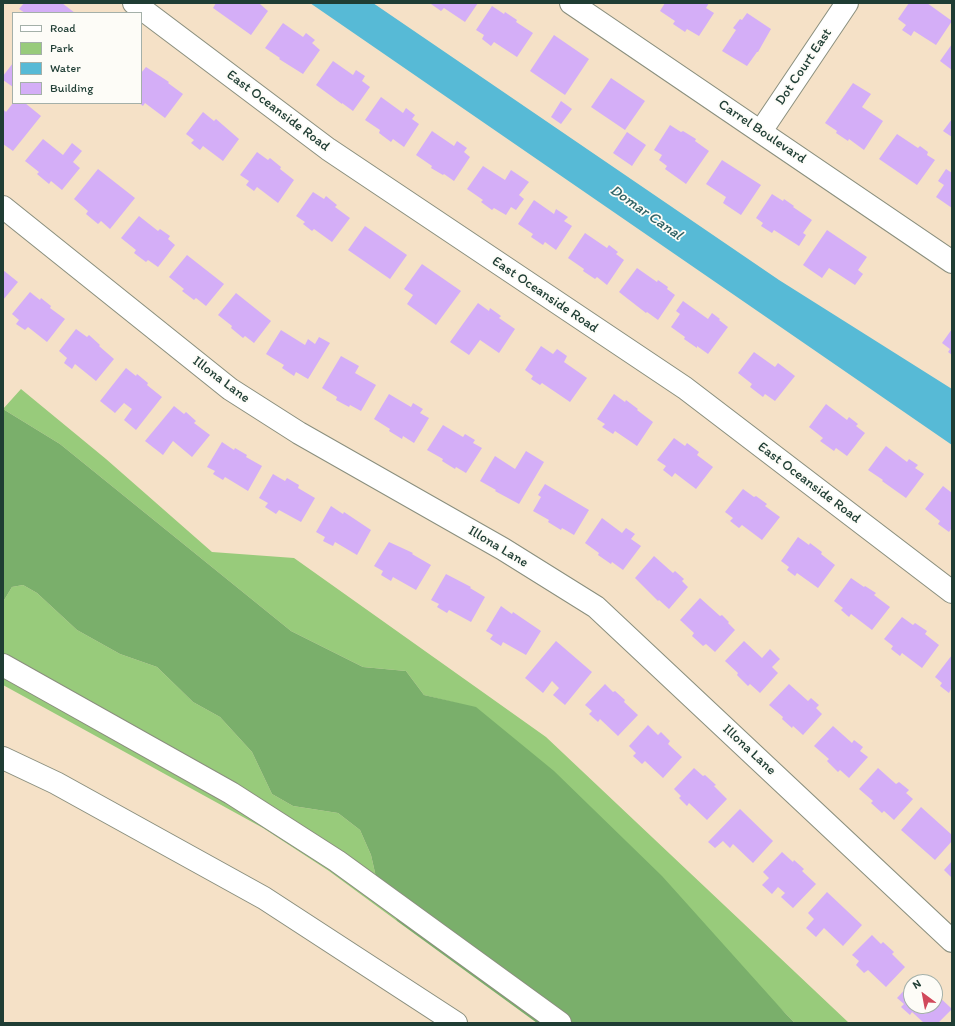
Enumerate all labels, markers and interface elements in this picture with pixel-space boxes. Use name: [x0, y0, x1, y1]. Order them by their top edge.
legend: [12, 12, 142, 104]
text: Road: [50, 21, 76, 35]
street label: Dot Court East: [772, 25, 836, 109]
text: Park: [50, 41, 74, 55]
text: Water: [50, 61, 81, 75]
street label: East Oceanside Road: [223, 67, 333, 155]
text: Building: [50, 81, 93, 95]
street label: Carrel Boulevard: [715, 96, 809, 168]
water label: Domar Canal: [606, 181, 686, 245]
street label: East Oceanside Road: [489, 253, 601, 337]
street label: Illona Lane: [189, 353, 253, 407]
street label: East Oceanside Road: [754, 439, 864, 527]
street label: Illona Lane: [465, 522, 531, 572]
street label: Illona Lane: [719, 721, 779, 779]
north arrow: [903, 974, 943, 1014]
text: N: [910, 977, 924, 992]

